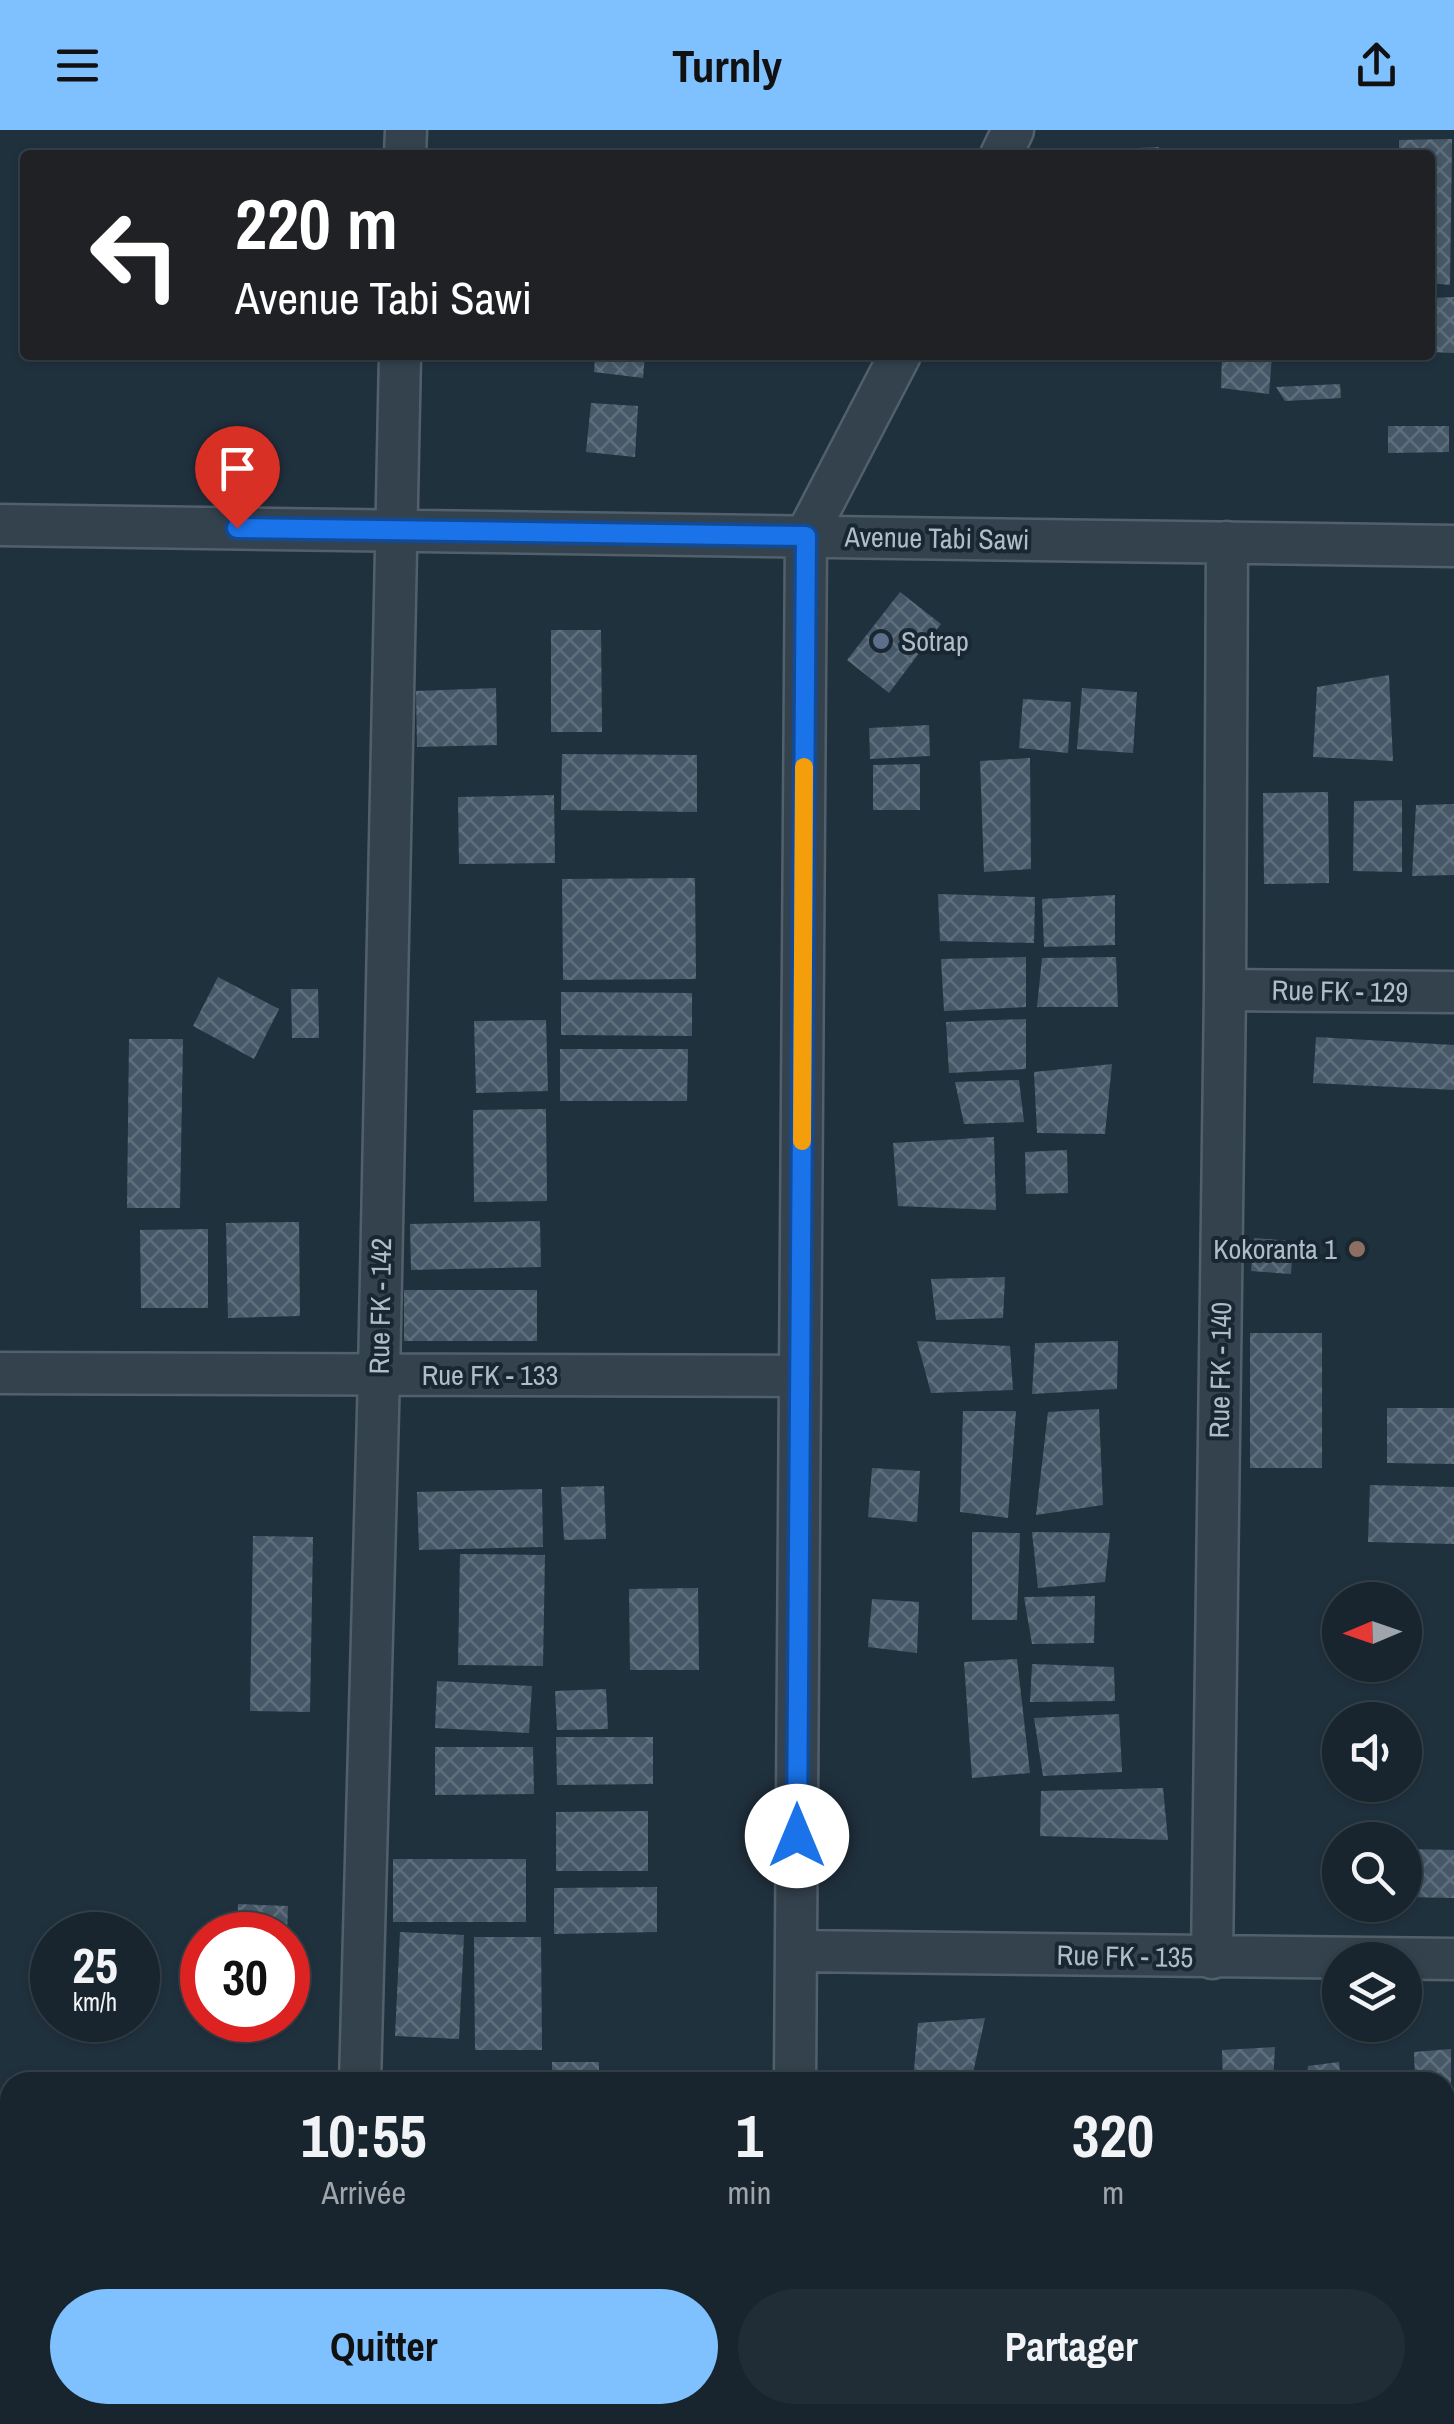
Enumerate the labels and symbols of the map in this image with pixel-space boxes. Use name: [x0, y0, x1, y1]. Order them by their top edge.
pin: [195, 426, 280, 529]
street label: Avenue Tabi Sawi: [843, 517, 1030, 559]
place label: Sotrap: [901, 622, 969, 660]
marker: Sotrap: [870, 630, 892, 652]
street label: Rue FK - 129: [1271, 971, 1409, 1011]
place label: Kokoranta 1: [1213, 1230, 1337, 1268]
street label: Rue FK - 142: [360, 1237, 400, 1375]
marker: Kokoranta 1: [1346, 1238, 1368, 1260]
street label: Rue FK - 140: [1200, 1301, 1240, 1439]
street label: Rue FK - 133: [422, 1356, 558, 1394]
north arrow: [1322, 1582, 1422, 1682]
position arrow: [745, 1784, 849, 1888]
speed limit sign: 30: [180, 1912, 310, 2042]
street label: Rue FK - 135: [1056, 1936, 1194, 1976]

